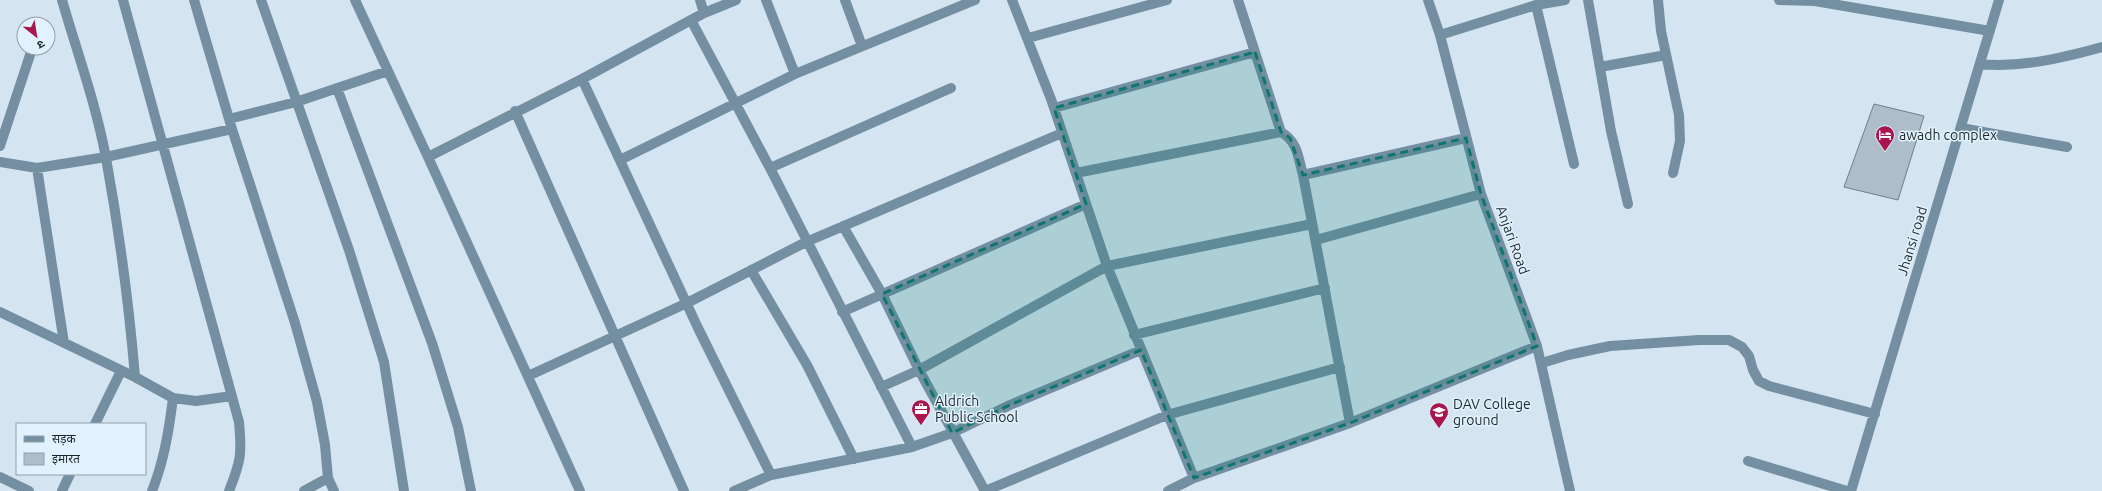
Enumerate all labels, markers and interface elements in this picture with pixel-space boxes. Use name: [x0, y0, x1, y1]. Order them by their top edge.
north arrow: [16, 16, 56, 56]
text: उ: [35, 38, 47, 52]
hotel icon: awadh complex: [1874, 124, 1896, 152]
place label: awadh complex: [1899, 127, 1997, 143]
street label: Anjari Road: [1493, 203, 1533, 277]
street label: Jhansi road: [1894, 204, 1930, 278]
place label: Aldrich Public School: [935, 393, 1019, 425]
place label: DAV College ground: [1453, 396, 1531, 428]
office icon: Aldrich Public School: [910, 398, 932, 426]
school or university icon: DAV College ground: [1428, 401, 1450, 429]
legend: [16, 423, 146, 475]
text: सड़क: [52, 432, 77, 446]
text: इमारत: [52, 452, 81, 466]

